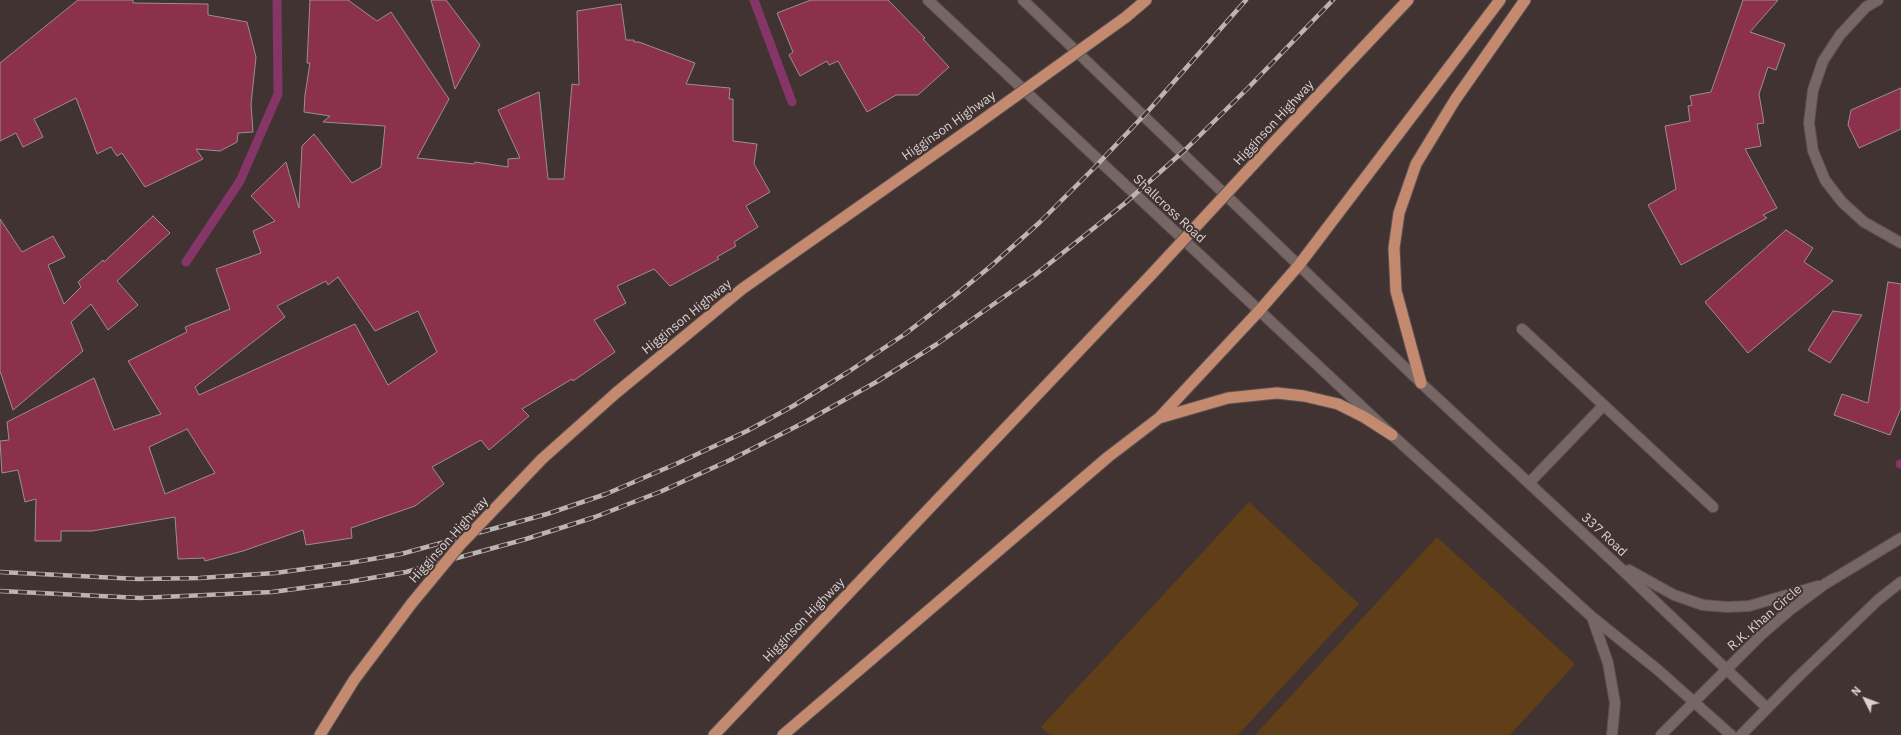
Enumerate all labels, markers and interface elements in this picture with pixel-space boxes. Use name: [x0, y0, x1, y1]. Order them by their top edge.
street label: Higginson Highway: [1231, 77, 1317, 169]
street label: Higginson Highway: [899, 88, 999, 164]
street label: Shallcross Road: [1130, 172, 1208, 246]
street label: Higginson Highway: [639, 276, 735, 358]
street label: Higginson Highway: [406, 494, 492, 586]
street label: 337 Road: [1578, 510, 1630, 560]
street label: Higginson Highway: [760, 575, 848, 665]
street label: R.K. Khan Circle: [1725, 582, 1805, 654]
north arrow: [1845, 679, 1885, 719]
text: N: [1848, 683, 1864, 699]

